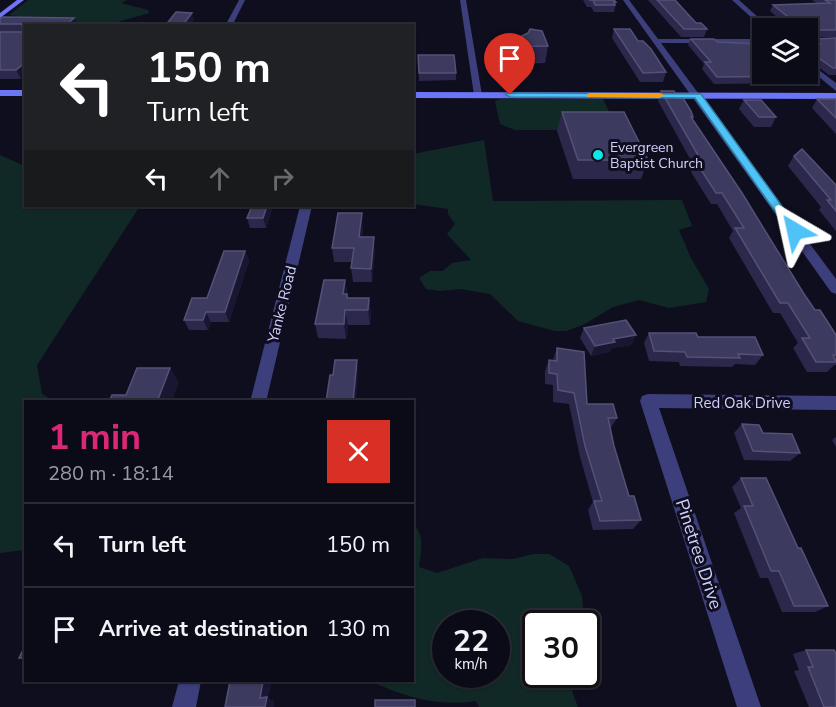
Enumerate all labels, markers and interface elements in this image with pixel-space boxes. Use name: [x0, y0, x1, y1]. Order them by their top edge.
map controls: [752, 18, 818, 84]
button: layers: [752, 18, 818, 84]
pin: [484, 33, 535, 95]
text: 150 m: [147, 40, 271, 97]
icon: arrive: [493, 42, 526, 75]
icon: left: [48, 48, 126, 126]
text: Turn left: [147, 94, 248, 131]
place label: Evergreen Baptist Church: [610, 138, 703, 173]
marker: Evergreen Baptist Church: [591, 148, 605, 162]
icon: left: [140, 162, 173, 195]
icon: ahead: [203, 162, 236, 195]
icon: right: [266, 162, 299, 195]
position arrow: [763, 199, 827, 263]
street label: Yanke Road: [263, 264, 301, 345]
street label: Red Oak Drive: [694, 393, 790, 413]
text: 1 min: [48, 413, 141, 462]
button: close: [327, 420, 390, 483]
text: 280 m · 18:14: [48, 460, 174, 487]
street label: Pinetree Drive: [670, 496, 728, 612]
icon: left: [48, 529, 81, 562]
text: Turn left: [99, 530, 186, 560]
text: 150 m: [326, 530, 390, 560]
speed limit sign: 30: [522, 610, 600, 688]
icon: arrive: [48, 613, 81, 646]
text: Arrive at destination: [99, 614, 308, 644]
text: 130 m: [326, 614, 390, 644]
text: 22: [453, 621, 489, 662]
text: km/h: [454, 654, 488, 674]

